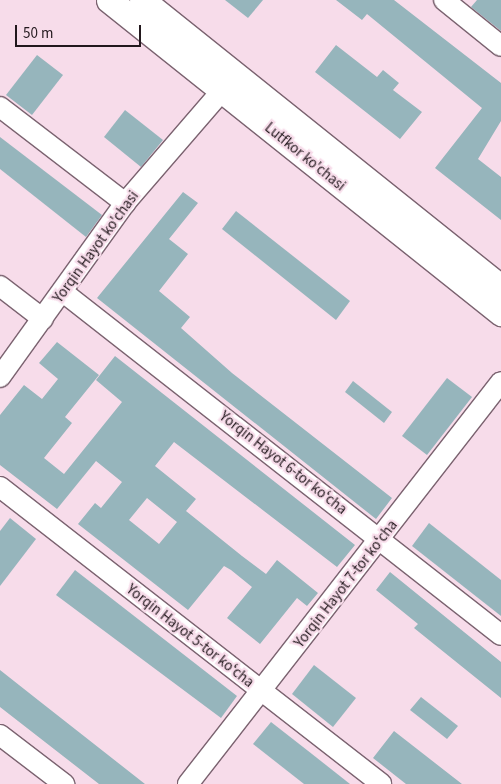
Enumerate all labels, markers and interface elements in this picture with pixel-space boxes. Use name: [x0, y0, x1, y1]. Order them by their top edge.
scale bar: [18, 15, 144, 47]
text: 50 m: [23, 23, 53, 44]
street label: Lutfkor ko'chasi: [261, 119, 349, 195]
street label: Yorqin Hayot ko'chasi: [49, 188, 143, 306]
street label: Yorqin Hayot 6-tor koʻcha: [216, 408, 350, 518]
street label: Yorqin Hayot 7-tor koʻcha: [291, 517, 401, 651]
street label: Yorqin Hayot 5-tor koʻcha: [123, 581, 257, 691]

